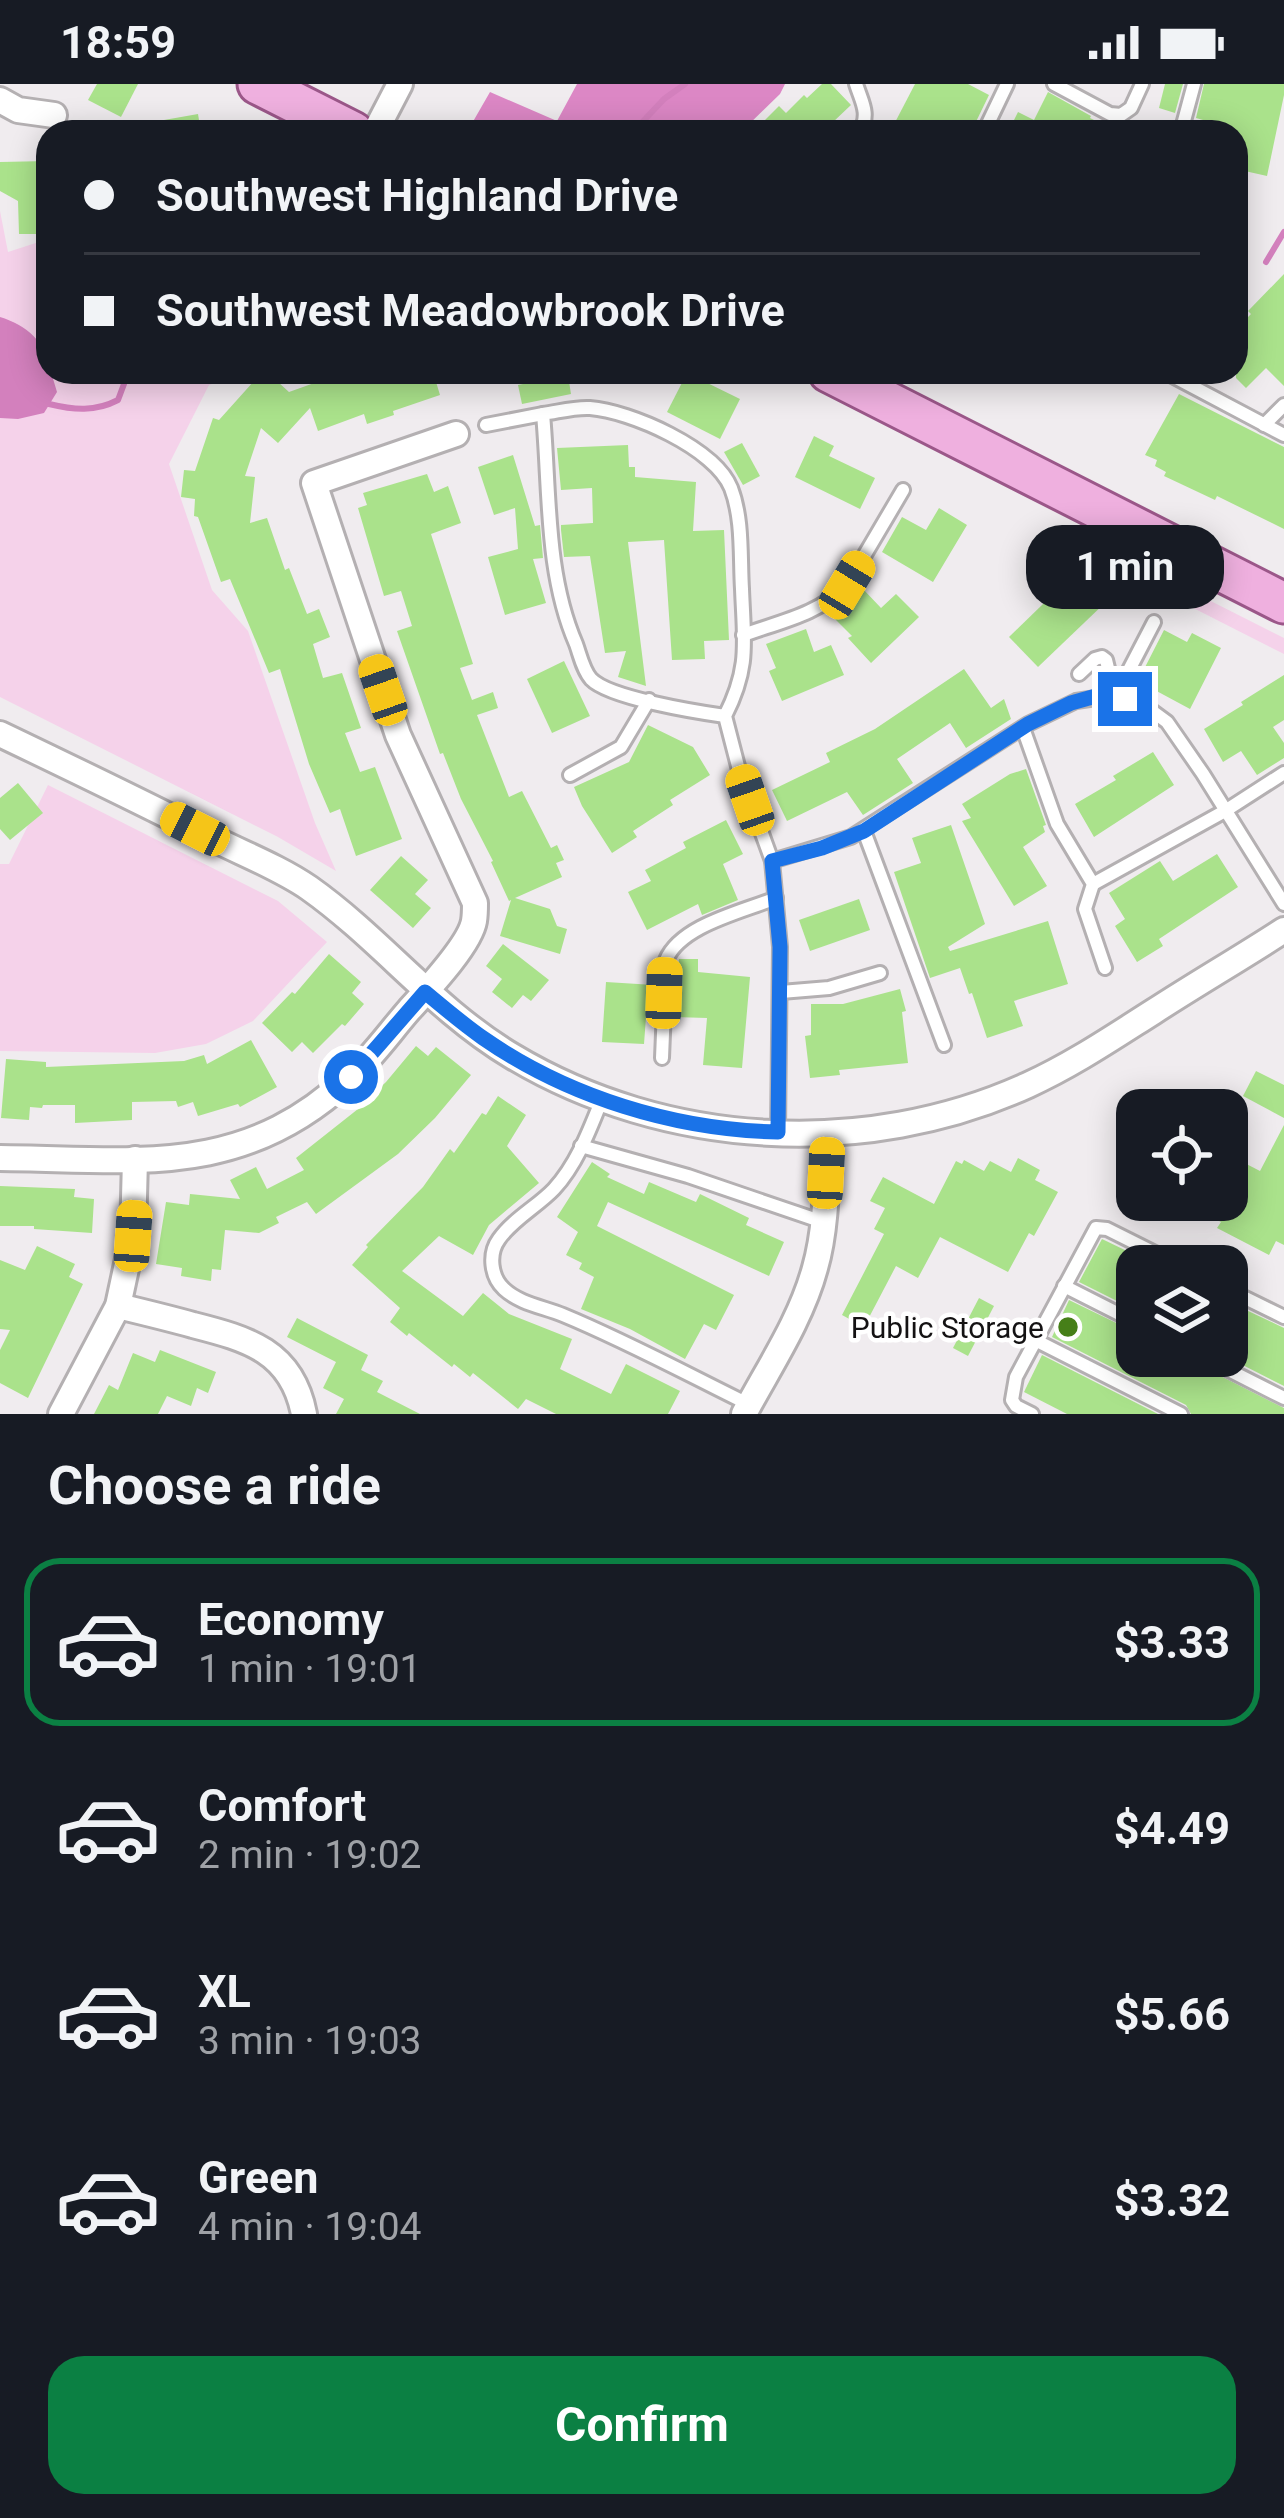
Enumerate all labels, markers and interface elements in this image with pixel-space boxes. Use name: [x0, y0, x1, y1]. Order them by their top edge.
text: 18:59: [60, 16, 176, 69]
text: Southwest Highland Drive: [156, 169, 678, 222]
text: Southwest Meadowbrook Drive: [156, 284, 785, 337]
callout: 1 min: [1026, 525, 1224, 609]
text: 1 min: [1076, 544, 1174, 590]
car: [813, 545, 881, 625]
car: [354, 650, 412, 730]
route end: [1098, 672, 1152, 726]
car: [721, 760, 779, 840]
car: [155, 797, 235, 861]
car: [645, 956, 683, 1030]
route start: [324, 1050, 378, 1104]
map controls: [1116, 1089, 1248, 1377]
button: locate: [1116, 1089, 1248, 1221]
car: [806, 1136, 846, 1210]
car: [113, 1199, 153, 1273]
button: layers: [1116, 1245, 1248, 1377]
place label: Public Storage: [851, 1310, 1044, 1345]
marker: Public Storage: [1055, 1314, 1081, 1340]
text: Choose a ride: [48, 1454, 381, 1517]
icon: car: [54, 1588, 162, 1696]
text: Economy: [198, 1593, 384, 1646]
text: $3.33: [1114, 1616, 1230, 1669]
text: 1 min · 19:01: [198, 1646, 421, 1692]
icon: car: [54, 1774, 162, 1882]
text: Comfort: [198, 1779, 366, 1832]
text: $4.49: [1114, 1802, 1230, 1855]
text: 2 min · 19:02: [198, 1832, 421, 1878]
icon: car: [54, 1960, 162, 2068]
text: XL: [198, 1965, 251, 2018]
text: $5.66: [1114, 1988, 1230, 2041]
text: 3 min · 19:03: [198, 2018, 421, 2064]
icon: car: [54, 2146, 162, 2254]
text: Green: [198, 2151, 319, 2204]
text: $3.32: [1114, 2174, 1230, 2227]
text: 4 min · 19:04: [198, 2204, 421, 2250]
button: Confirm: [48, 2356, 1236, 2494]

